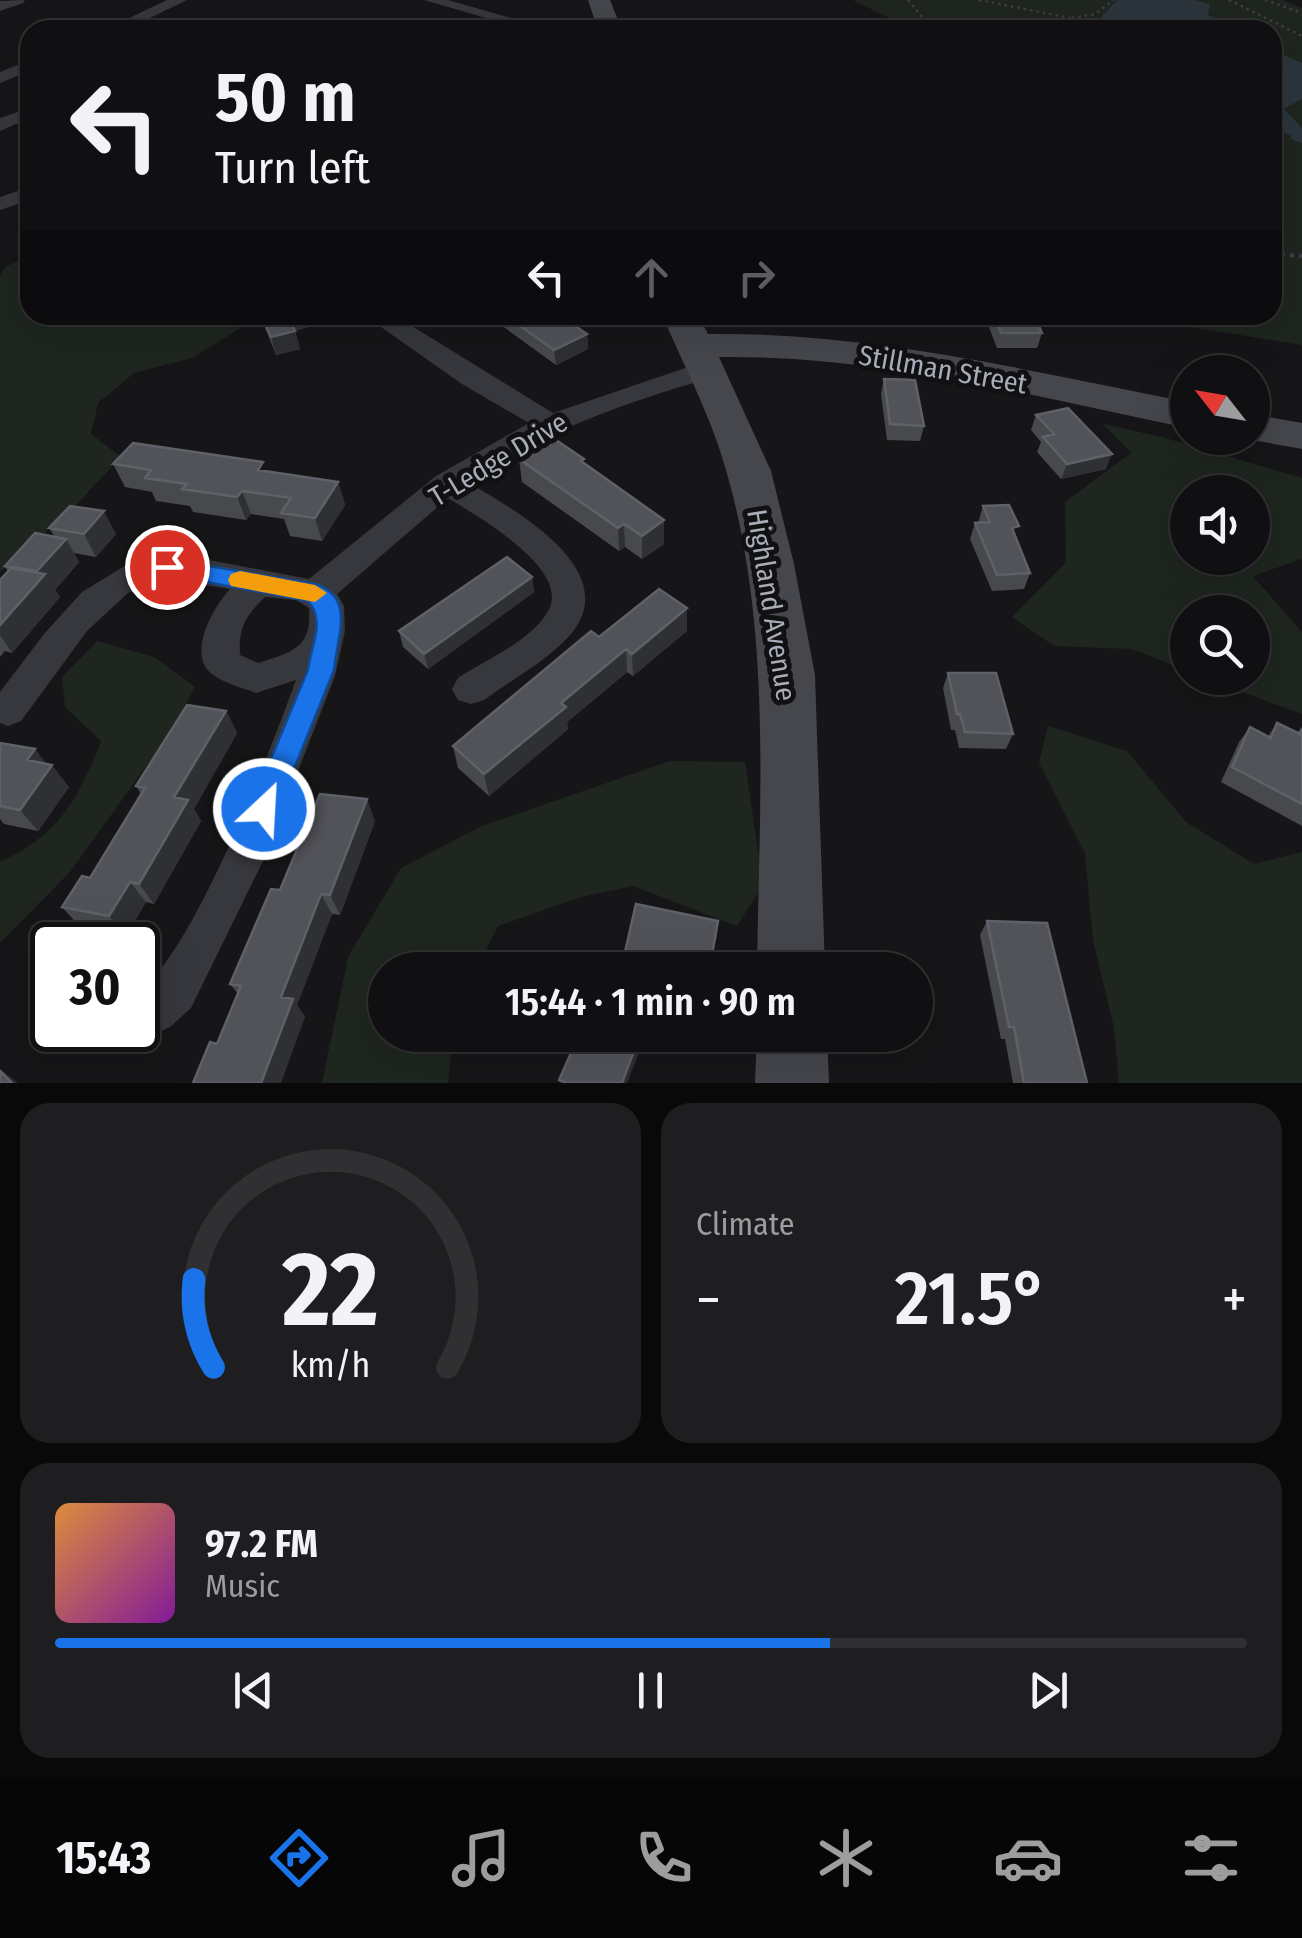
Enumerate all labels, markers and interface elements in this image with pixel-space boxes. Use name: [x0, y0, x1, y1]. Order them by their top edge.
text: 50 m: [215, 56, 356, 140]
icon: left: [50, 60, 180, 190]
text: Turn left: [215, 141, 370, 195]
icon: left: [519, 250, 574, 305]
icon: ahead: [624, 250, 679, 305]
icon: right: [729, 250, 784, 305]
street label: Stillman Street: [856, 338, 1030, 401]
north arrow: [1170, 355, 1270, 455]
map controls: [1170, 355, 1270, 695]
street label: T-Ledge Drive: [423, 405, 573, 513]
button: sound: [1170, 475, 1270, 575]
street label: Highland Avenue: [740, 507, 803, 703]
pin: [125, 525, 210, 610]
icon: arrive: [140, 540, 195, 595]
button: search: [1170, 595, 1270, 695]
position arrow: [212, 757, 316, 861]
speed limit sign: 30: [30, 922, 160, 1052]
text: 15:44 · 1 min · 90 m: [505, 979, 796, 1025]
text: Climate: [696, 1205, 795, 1243]
text: 22: [281, 1228, 379, 1353]
text: 21.5°: [895, 1254, 1048, 1344]
text: −: [696, 1267, 721, 1333]
text: +: [1222, 1267, 1247, 1333]
text: km/h: [291, 1344, 370, 1386]
text: 97.2 FM: [205, 1521, 318, 1567]
text: Music: [205, 1567, 280, 1605]
icon: previous: [226, 1663, 281, 1718]
icon: pause: [623, 1663, 678, 1718]
icon: next: [1021, 1663, 1076, 1718]
icon: directions: [264, 1823, 334, 1893]
icon: music: [446, 1823, 516, 1893]
icon: phone: [629, 1823, 699, 1893]
icon: climate: [811, 1823, 881, 1893]
icon: car: [993, 1823, 1063, 1893]
icon: filters: [1176, 1823, 1246, 1893]
text: 15:43: [56, 1831, 151, 1885]

